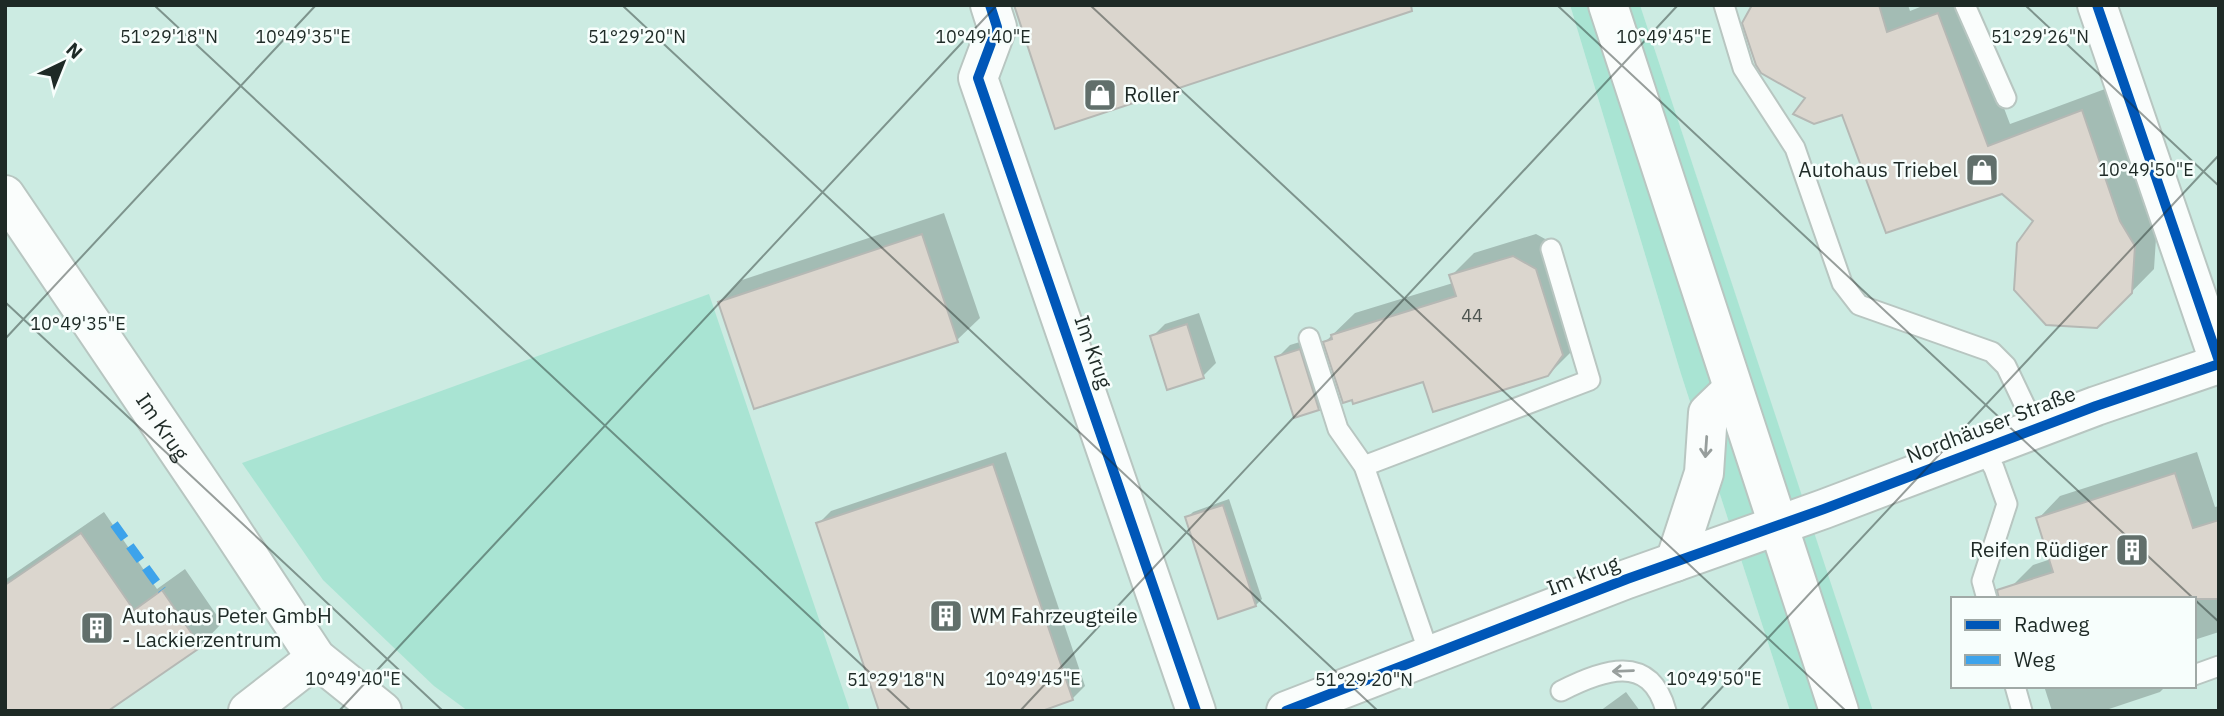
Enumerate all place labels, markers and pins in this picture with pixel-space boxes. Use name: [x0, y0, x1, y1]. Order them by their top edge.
shop icon: Roller: [1081, 76, 1119, 114]
place label: Roller: [1124, 80, 1180, 108]
shop icon: Autohaus Triebel: [1963, 151, 2001, 189]
place label: Autohaus Triebel: [1798, 155, 1958, 183]
building icon: Reifen Rüdiger: [2113, 531, 2151, 569]
place label: Reifen Rüdiger: [1970, 535, 2108, 563]
building icon: WM Fahrzeugteile: [927, 597, 965, 635]
place label: Autohaus Peter GmbH - Lackierzentrum: [122, 601, 332, 653]
place label: WM Fahrzeugteile: [970, 601, 1138, 629]
building icon: Autohaus Peter GmbH - Lackierzentrum: [78, 609, 116, 647]

